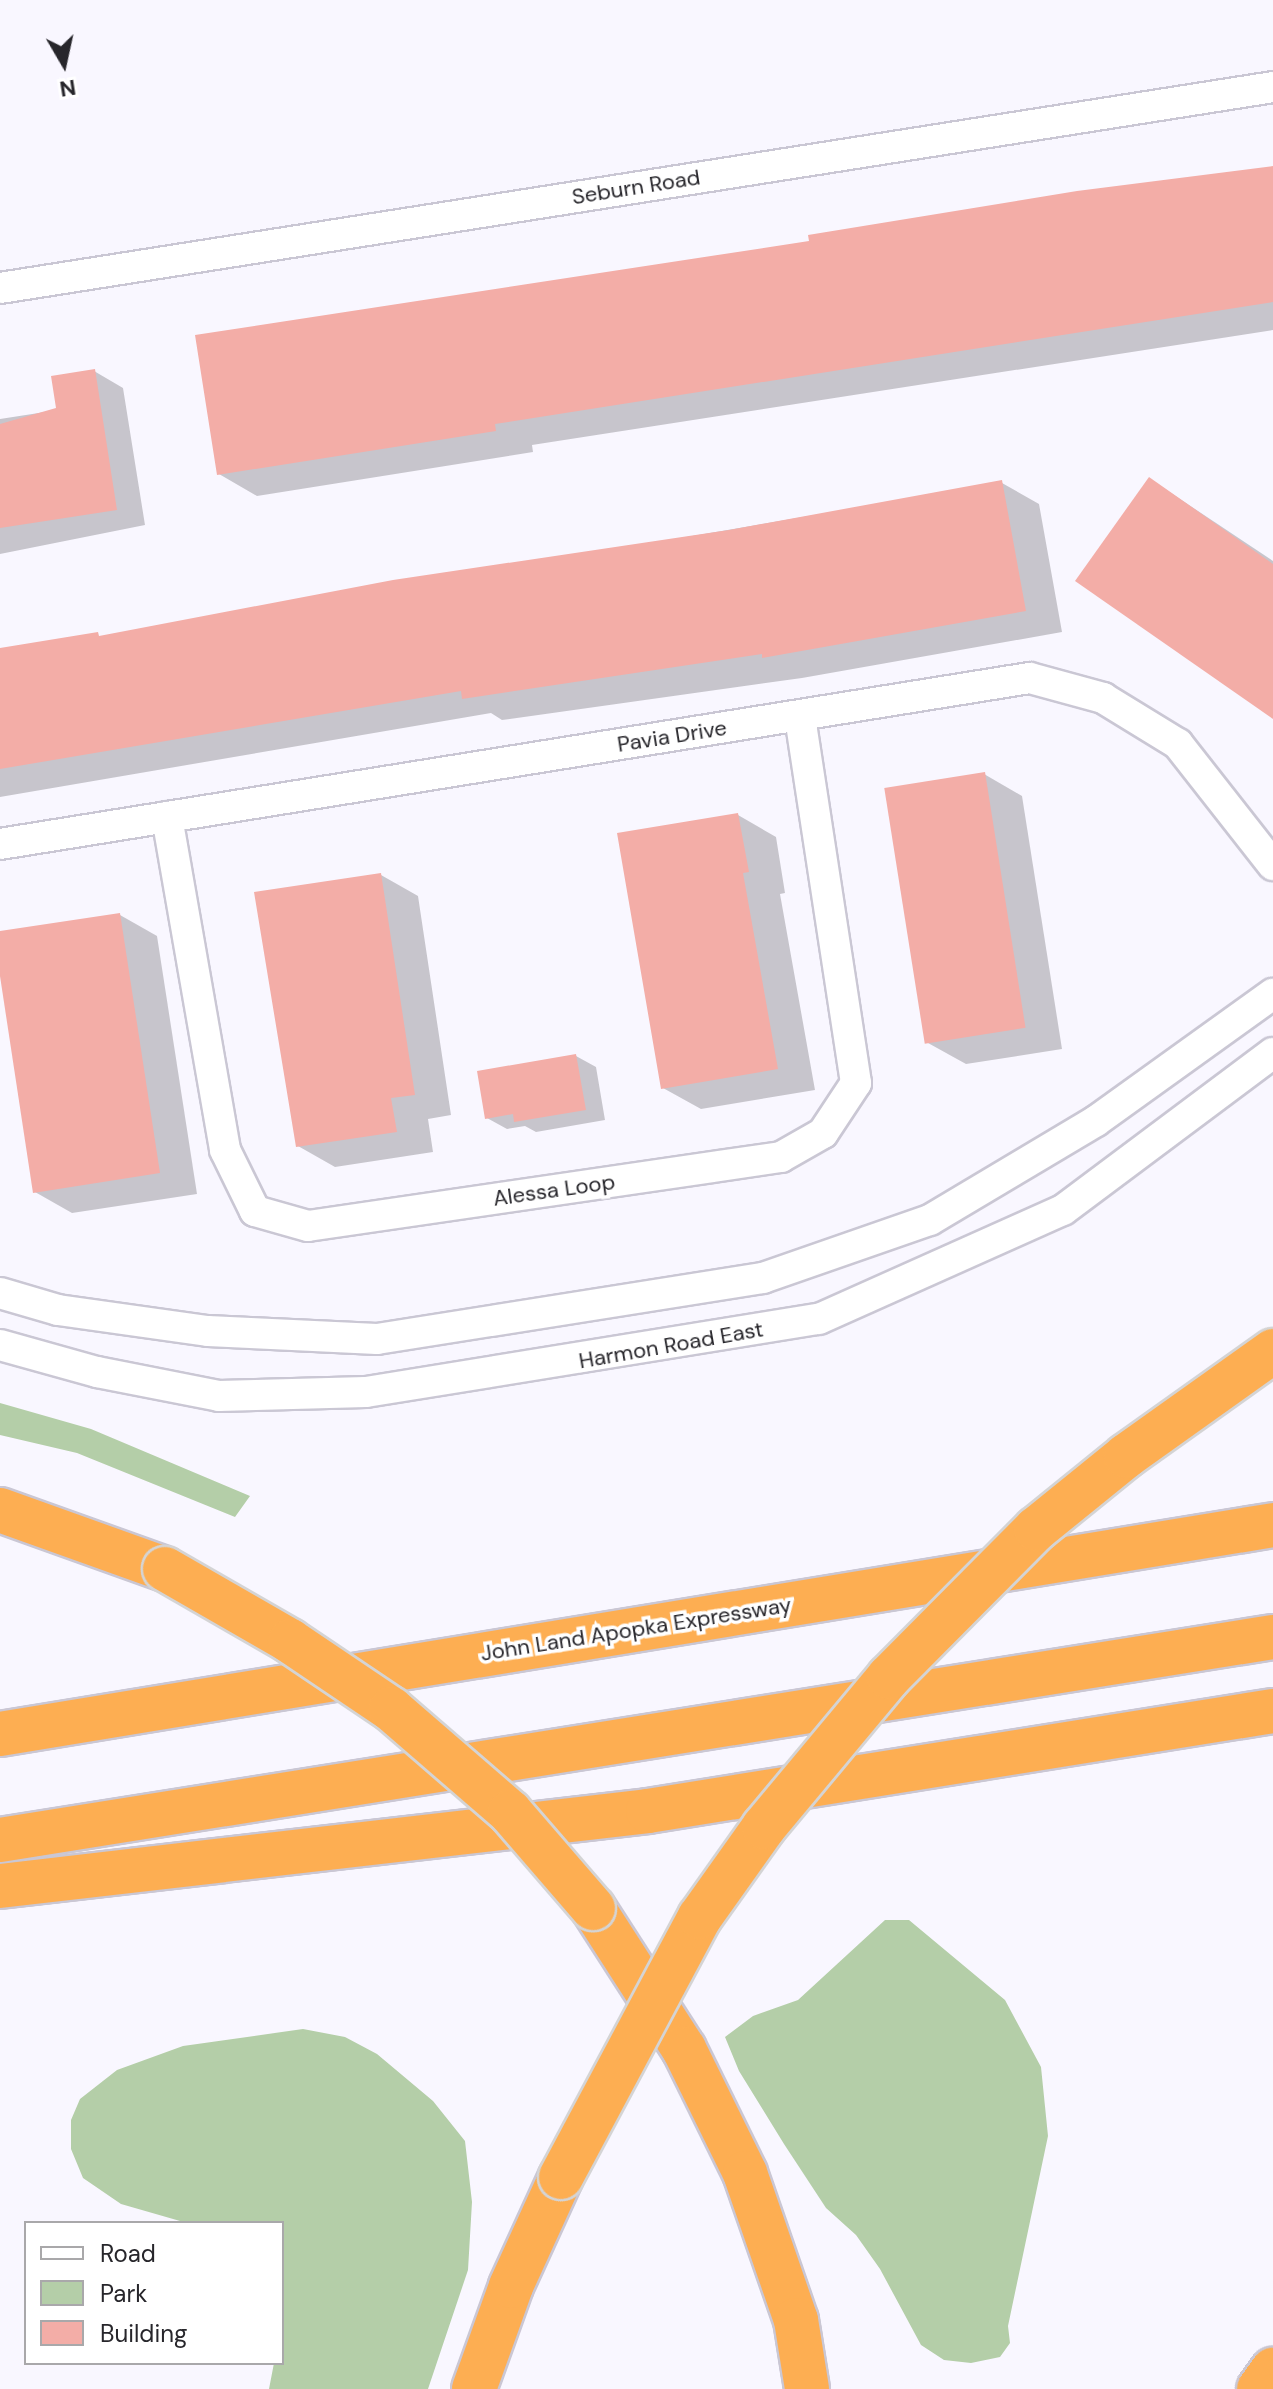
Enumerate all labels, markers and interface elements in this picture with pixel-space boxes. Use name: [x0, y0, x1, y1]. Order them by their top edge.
north arrow: [24, 24, 104, 104]
text: N: [58, 73, 78, 104]
street label: Seburn Road: [570, 164, 702, 210]
street label: Pavia Drive: [615, 714, 729, 758]
street label: Alessa Loop: [491, 1168, 617, 1212]
street label: Harmon Road East: [577, 1316, 765, 1374]
street label: John Land Apopka Expressway: [479, 1591, 793, 1667]
legend: [24, 2221, 284, 2365]
text: Road: [100, 2238, 156, 2269]
text: Park: [100, 2278, 147, 2309]
text: Building: [100, 2318, 187, 2349]

